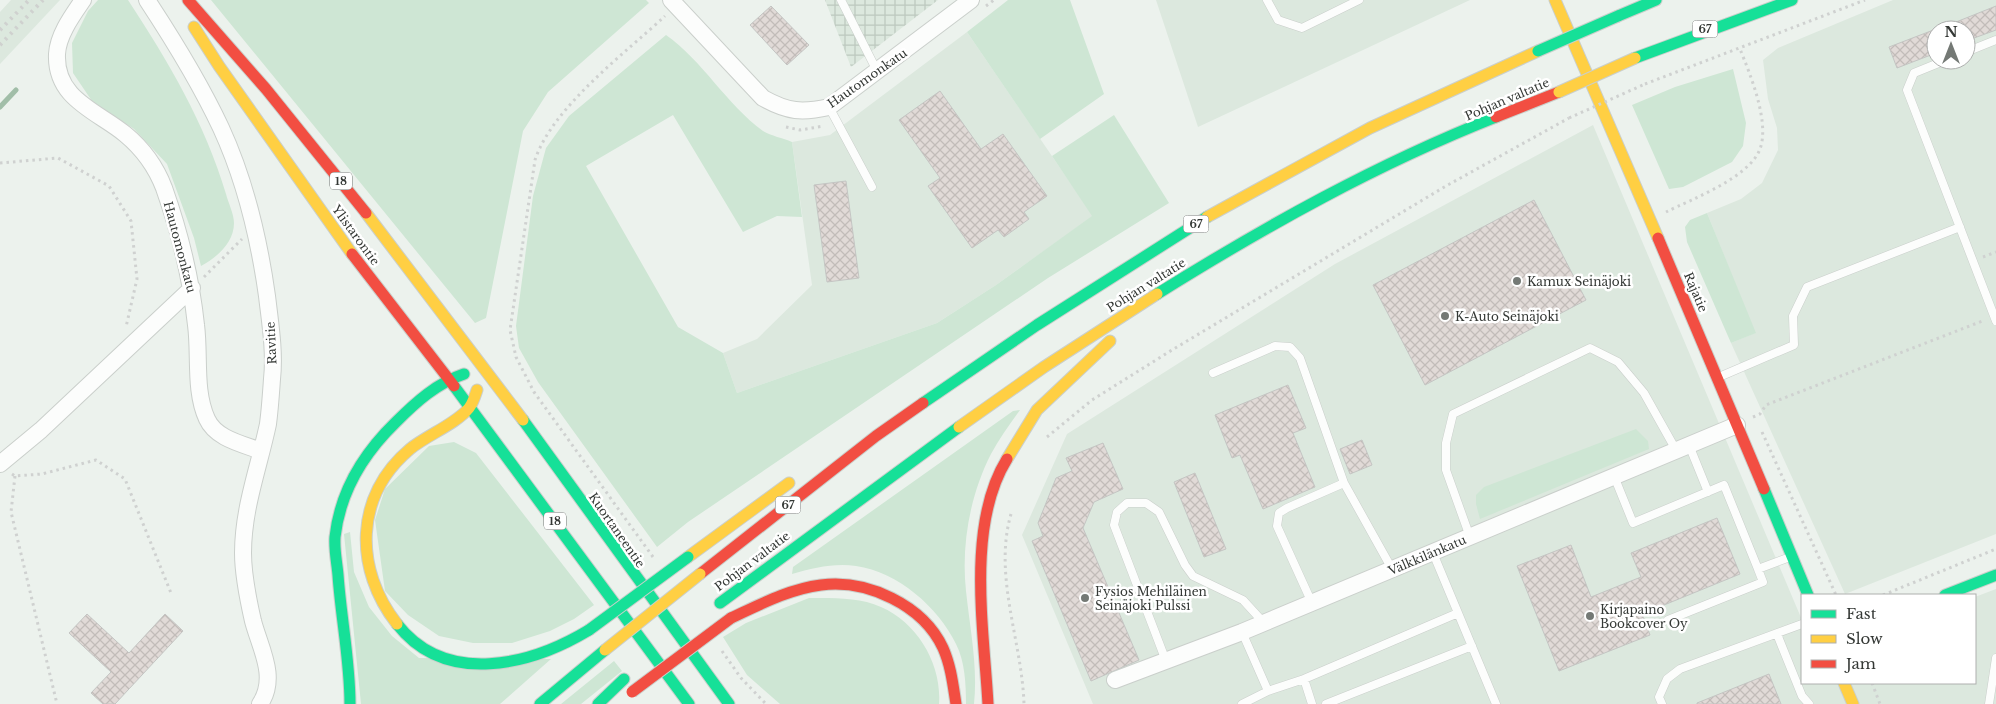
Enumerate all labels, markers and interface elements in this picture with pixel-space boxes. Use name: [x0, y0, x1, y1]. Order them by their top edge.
road number: 67: [1692, 20, 1718, 38]
north arrow: [1926, 20, 1976, 70]
text: N: [1944, 23, 1958, 41]
street label: Hautomonkatu: [824, 45, 910, 111]
street label: Pohjan valtatie: [1463, 74, 1552, 124]
road number: 18: [330, 172, 352, 190]
street label: Hautomonkatu: [161, 200, 199, 294]
street label: Ylistarontie: [329, 201, 383, 268]
road number: 67: [1184, 215, 1208, 232]
street label: Pohjan valtatie: [1104, 255, 1188, 315]
street label: Rajatie: [1681, 270, 1711, 314]
place label: Kamux Seinäjoki: [1527, 274, 1631, 289]
marker: Kamux Seinäjoki: [1511, 275, 1523, 287]
place label: K-Auto Seinäjoki: [1455, 309, 1559, 324]
marker: K-Auto Seinäjoki: [1439, 310, 1451, 322]
street label: Ravitie: [262, 321, 280, 365]
street label: Kuortaneentie: [586, 490, 648, 570]
road number: 67: [776, 496, 800, 514]
road number: 18: [544, 512, 566, 530]
street label: Pohjan valtatie: [712, 528, 793, 594]
street label: Välkkilänkatu: [1385, 532, 1468, 579]
place label: Fysios Mehiläinen Seinäjoki Pulssi: [1095, 584, 1207, 613]
marker: Fysios Mehiläinen Seinäjoki Pulssi: [1079, 592, 1091, 604]
legend: [1801, 594, 1976, 684]
place label: Kirjapaino Bookcover Oy: [1600, 602, 1688, 631]
text: Fast: [1846, 604, 1877, 623]
marker: Kirjapaino Bookcover Oy: [1584, 610, 1596, 622]
text: Slow: [1846, 629, 1883, 648]
text: Jam: [1844, 654, 1876, 673]

